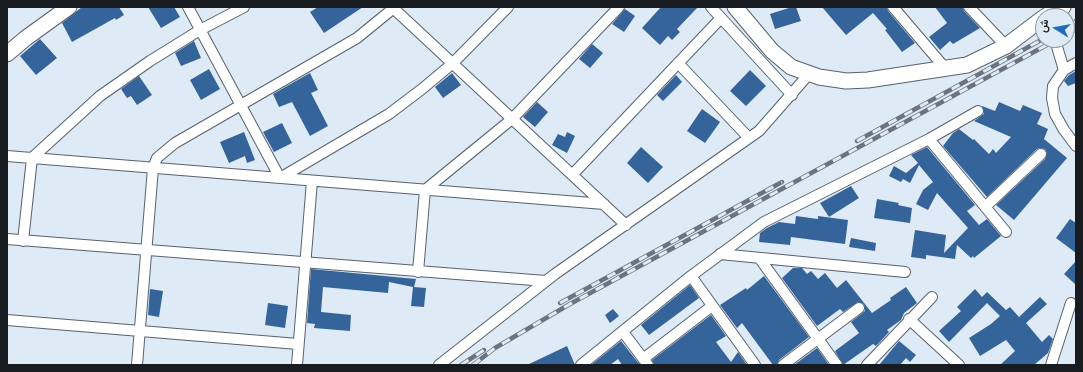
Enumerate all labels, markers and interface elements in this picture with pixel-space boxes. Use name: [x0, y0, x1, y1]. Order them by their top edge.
north arrow: [1035, 8, 1075, 48]
text: ش: [1036, 18, 1051, 34]

